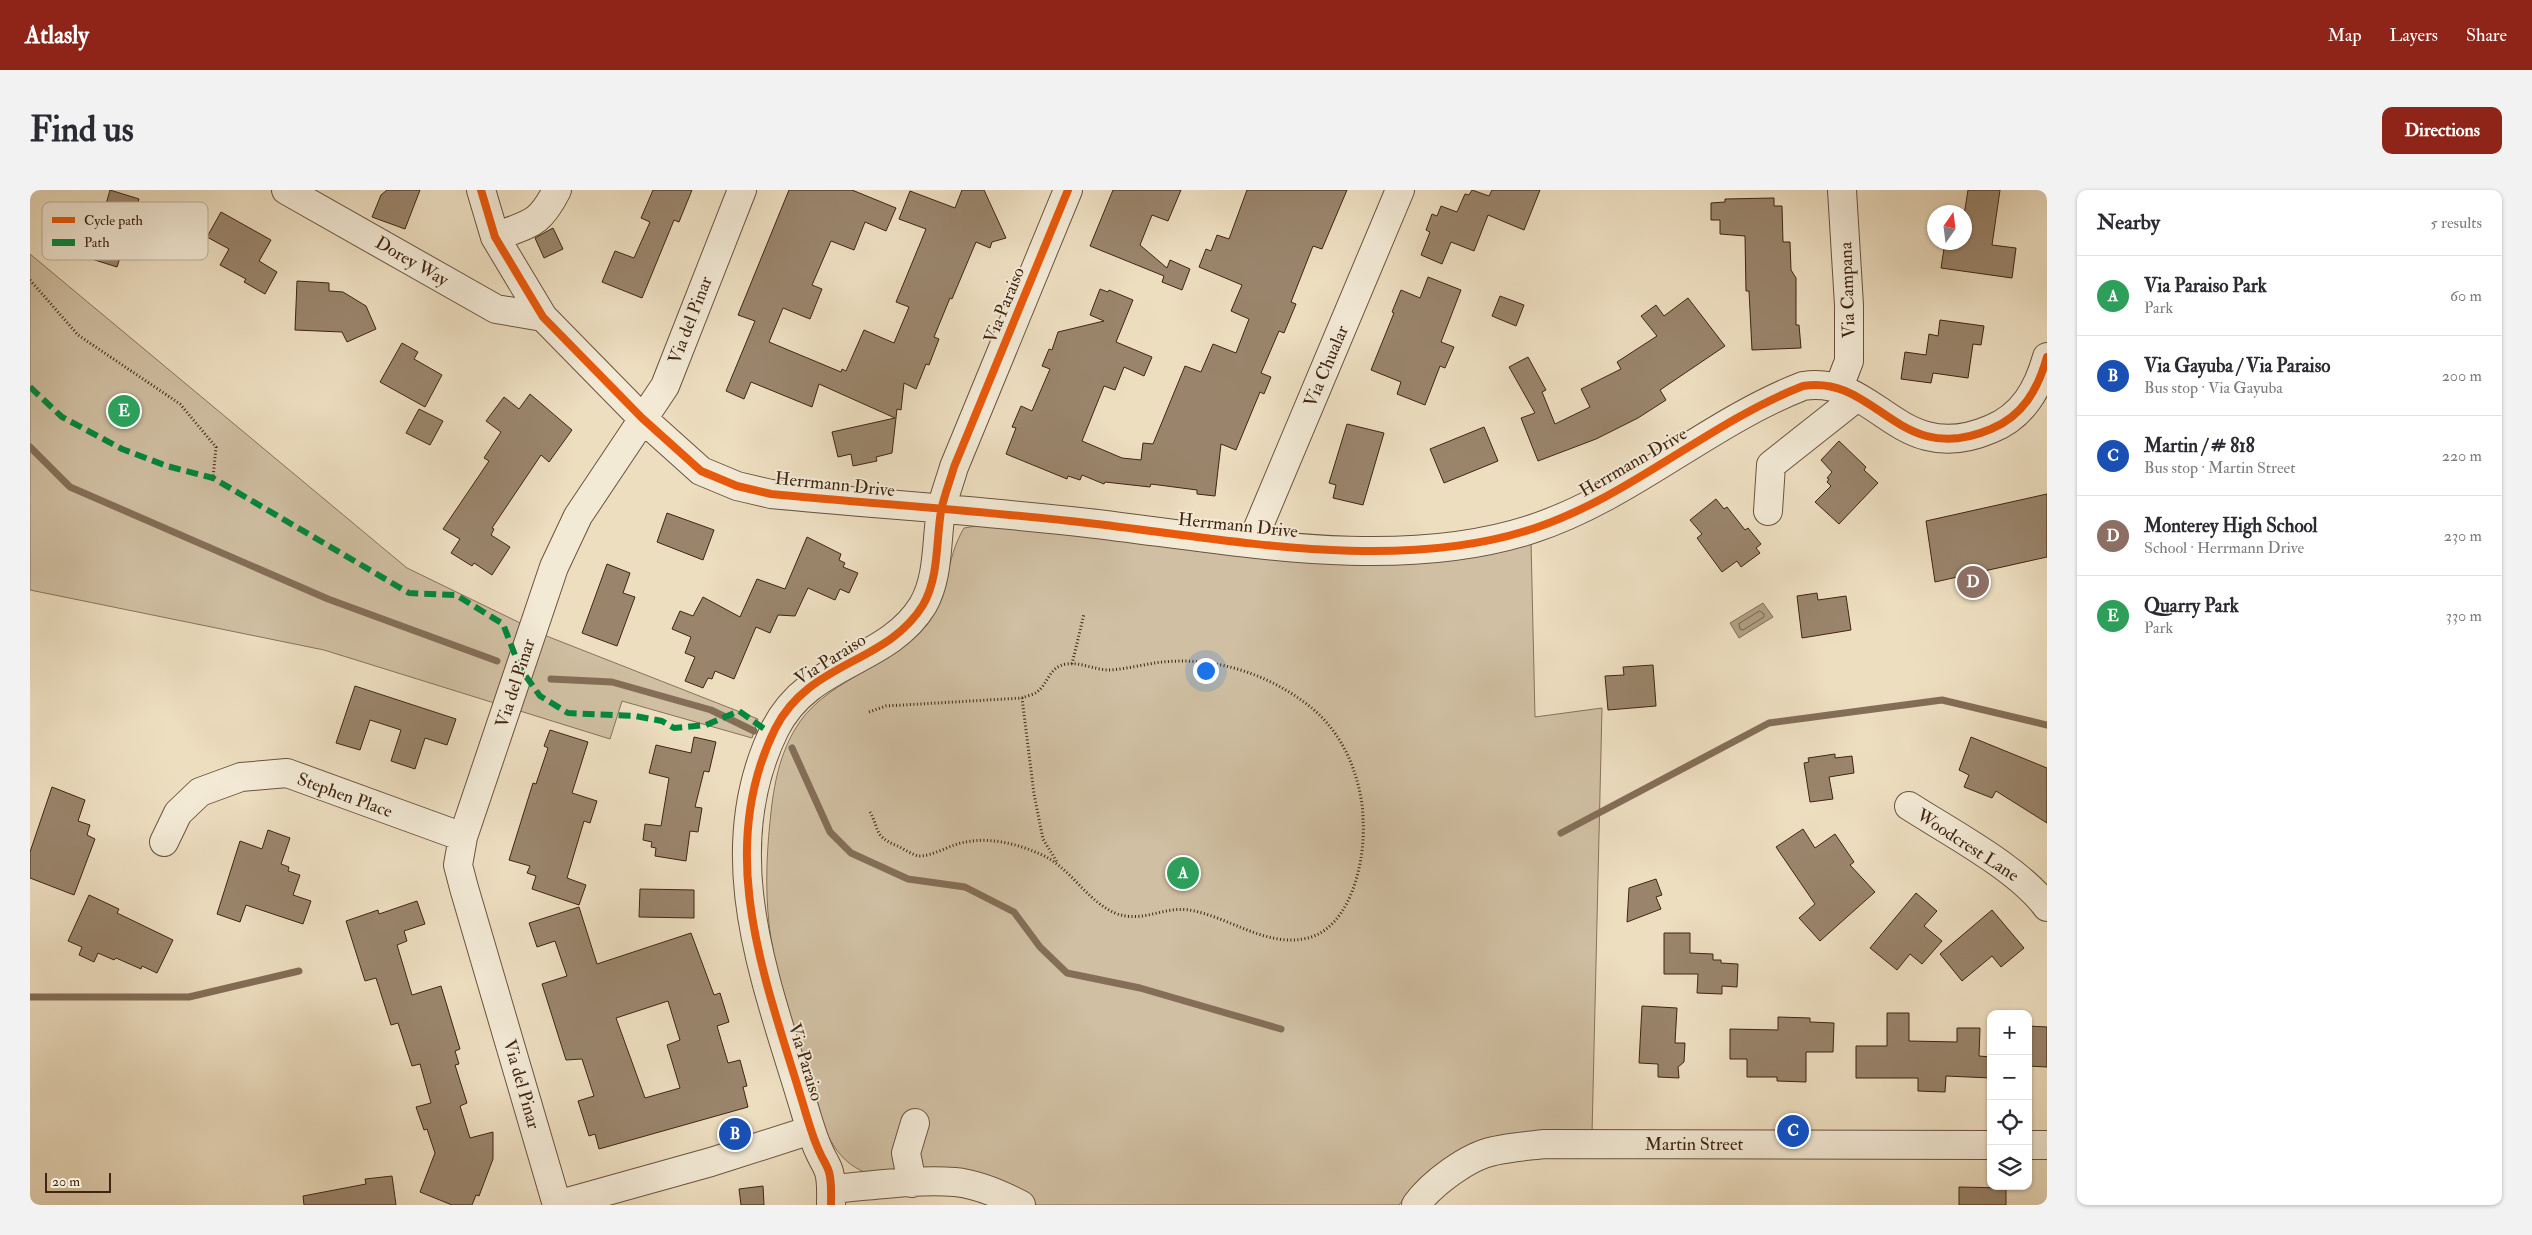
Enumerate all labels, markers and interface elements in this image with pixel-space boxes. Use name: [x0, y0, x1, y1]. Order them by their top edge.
text: Atlasly: [25, 20, 89, 51]
text: Map: [2328, 24, 2362, 47]
text: Layers: [2390, 24, 2438, 47]
text: Share: [2466, 24, 2507, 47]
button: Directions: [2382, 107, 2502, 154]
text: Find us: [30, 108, 134, 152]
legend: [42, 202, 208, 260]
north arrow: [1927, 205, 1972, 250]
text: Nearby: [2097, 209, 2160, 236]
text: Cycle path: [84, 212, 144, 230]
text: 5 results: [2431, 213, 2482, 233]
street label: Dorey Way: [371, 231, 454, 292]
text: Path: [84, 234, 110, 251]
street label: Via Campana: [1834, 241, 1861, 338]
street label: Via Paraiso: [979, 264, 1030, 347]
street label: Via del Pinar: [663, 273, 718, 367]
text: Via Paraiso Park: [2144, 274, 2267, 298]
text: A: [2108, 286, 2118, 306]
text: 60 m: [2450, 286, 2482, 306]
text: Park: [2144, 298, 2173, 318]
street label: Via Chualar: [1299, 322, 1354, 411]
text: Via Gayuba / Via Paraiso: [2144, 354, 2330, 378]
text: B: [2108, 366, 2118, 386]
text: 200 m: [2442, 366, 2482, 386]
text: Bus stop · Via Gayuba: [2144, 378, 2283, 398]
pin: E: [108, 392, 140, 430]
street label: Herrmann Drive: [1575, 422, 1692, 502]
text: Martin / # 818: [2144, 434, 2255, 458]
text: C: [2107, 446, 2119, 466]
text: 220 m: [2442, 446, 2482, 466]
text: Bus stop · Martin Street: [2144, 458, 2295, 478]
street label: Herrmann Drive: [774, 467, 897, 502]
street label: Herrmann Drive: [1177, 508, 1300, 543]
text: Monterey High School: [2144, 514, 2317, 538]
text: D: [2106, 526, 2120, 546]
text: 230 m: [2444, 526, 2482, 546]
text: School · Herrmann Drive: [2144, 538, 2304, 558]
pin: D: [1957, 563, 1989, 601]
text: Quarry Park: [2144, 594, 2239, 618]
text: E: [2107, 606, 2119, 626]
text: 330 m: [2446, 606, 2482, 626]
text: Park: [2144, 618, 2173, 638]
street label: Via Paraiso: [790, 628, 871, 690]
street label: Via del Pinar: [490, 636, 541, 730]
your location: [1193, 658, 1219, 684]
street label: Stephen Place: [294, 768, 396, 823]
street label: Woodcrest Lane: [1911, 803, 2024, 887]
pin: A: [1167, 854, 1199, 892]
map controls: [1987, 1010, 2032, 1190]
button: +: [1987, 1010, 2032, 1055]
street label: Via Paraiso: [783, 1021, 828, 1104]
street label: Via del Pinar: [498, 1037, 545, 1132]
button: −: [1987, 1055, 2032, 1100]
button: locate: [1987, 1100, 2032, 1145]
pin: C: [1777, 1112, 1809, 1150]
pin: B: [719, 1115, 751, 1153]
street label: Martin Street: [1645, 1133, 1743, 1156]
button: layers: [1987, 1145, 2032, 1190]
scale bar: [45, 1170, 111, 1193]
text: 20 m: [52, 1173, 80, 1190]

